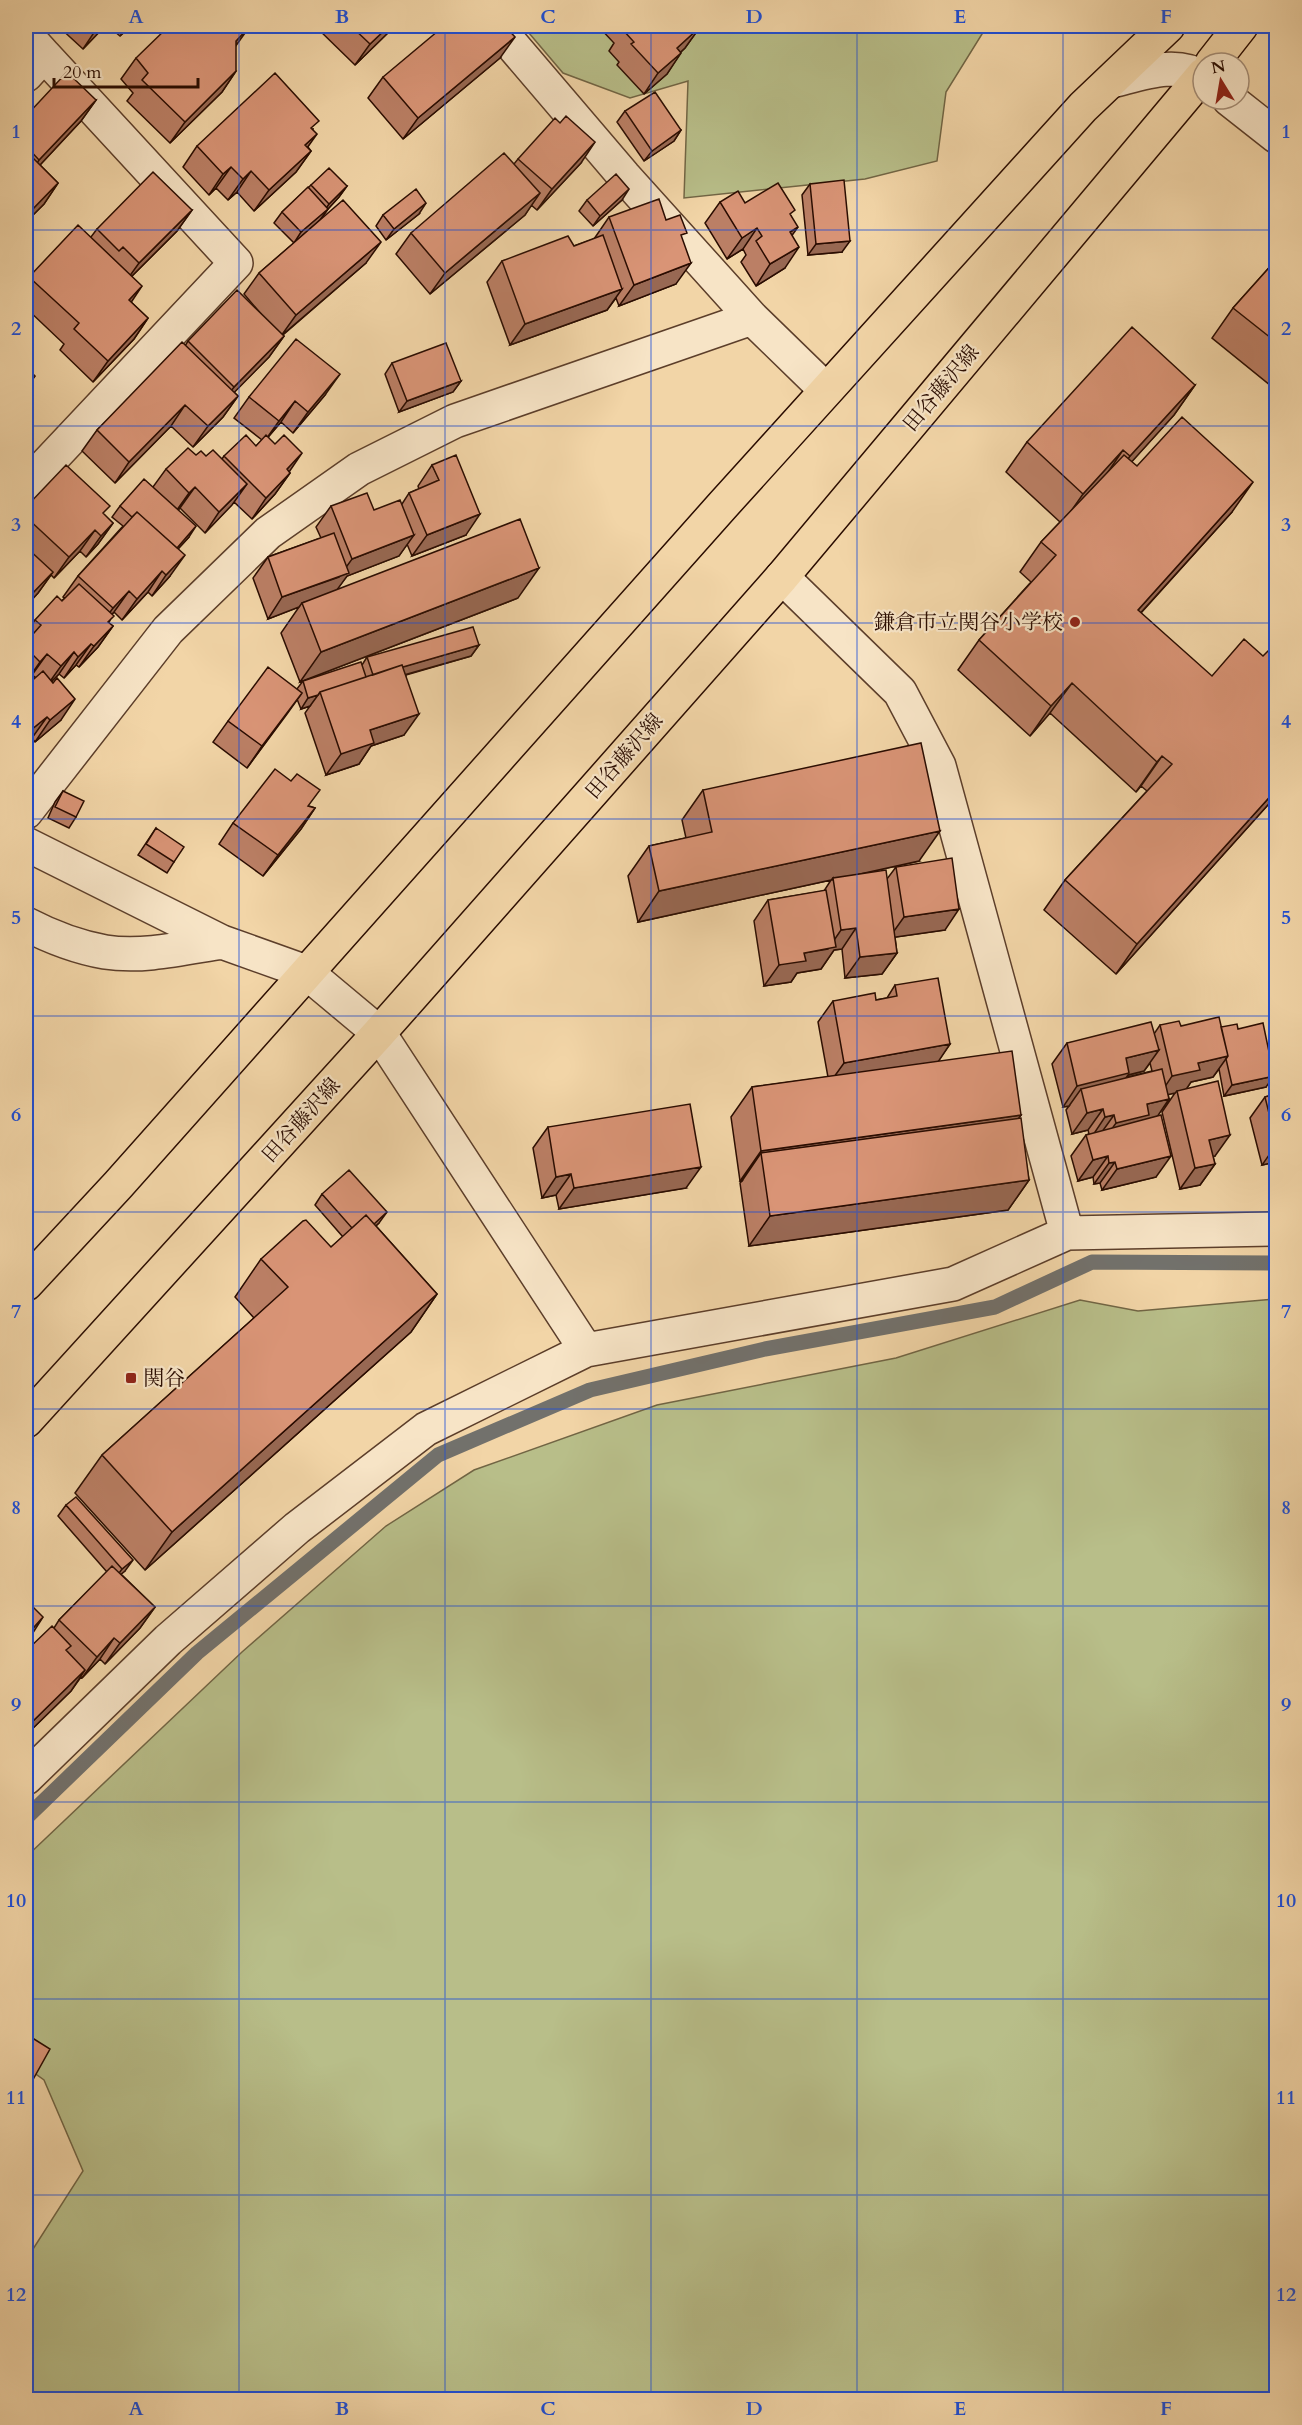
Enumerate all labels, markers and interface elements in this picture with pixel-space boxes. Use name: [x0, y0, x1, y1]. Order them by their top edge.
text: A: [128, 3, 144, 30]
text: B: [335, 3, 349, 30]
text: C: [540, 3, 556, 30]
text: D: [745, 3, 763, 30]
text: E: [954, 3, 966, 30]
text: F: [1160, 3, 1172, 30]
scale bar: [54, 51, 198, 89]
north arrow: [1191, 51, 1251, 111]
text: N: [1209, 55, 1227, 79]
text: 20 m: [63, 60, 102, 85]
text: 1: [11, 118, 21, 145]
text: 1: [1281, 118, 1291, 145]
text: 2: [11, 315, 21, 342]
text: 2: [1281, 315, 1291, 342]
street label: 田谷藤沢線: [897, 339, 986, 438]
text: 3: [11, 511, 21, 538]
text: 3: [1281, 511, 1291, 538]
place label: 鎌倉市立関谷小学校: [874, 608, 1063, 637]
marker: 鎌倉市立関谷小学校: [1068, 615, 1082, 629]
street label: 田谷藤沢線: [579, 707, 670, 805]
text: 4: [11, 708, 21, 735]
text: 4: [1281, 708, 1291, 735]
text: 5: [11, 904, 21, 931]
text: 5: [1281, 904, 1291, 931]
street label: 田谷藤沢線: [255, 1072, 347, 1169]
text: 6: [11, 1101, 21, 1128]
text: 6: [1281, 1101, 1291, 1128]
text: 7: [11, 1298, 21, 1325]
text: 7: [1281, 1298, 1291, 1325]
place label: 関谷: [143, 1364, 185, 1393]
marker: 関谷: [124, 1371, 138, 1385]
text: 8: [11, 1494, 21, 1521]
text: 8: [1281, 1494, 1291, 1521]
text: 9: [11, 1691, 21, 1718]
text: 9: [1281, 1691, 1291, 1718]
text: 10: [6, 1887, 26, 1914]
text: 10: [1276, 1887, 1296, 1914]
text: 11: [6, 2084, 26, 2111]
text: 11: [1276, 2084, 1296, 2111]
text: 12: [6, 2281, 26, 2308]
text: 12: [1276, 2281, 1296, 2308]
text: A: [128, 2395, 144, 2422]
text: B: [335, 2395, 349, 2422]
text: C: [540, 2395, 556, 2422]
text: D: [745, 2395, 763, 2422]
text: E: [954, 2395, 966, 2422]
text: F: [1160, 2395, 1172, 2422]

